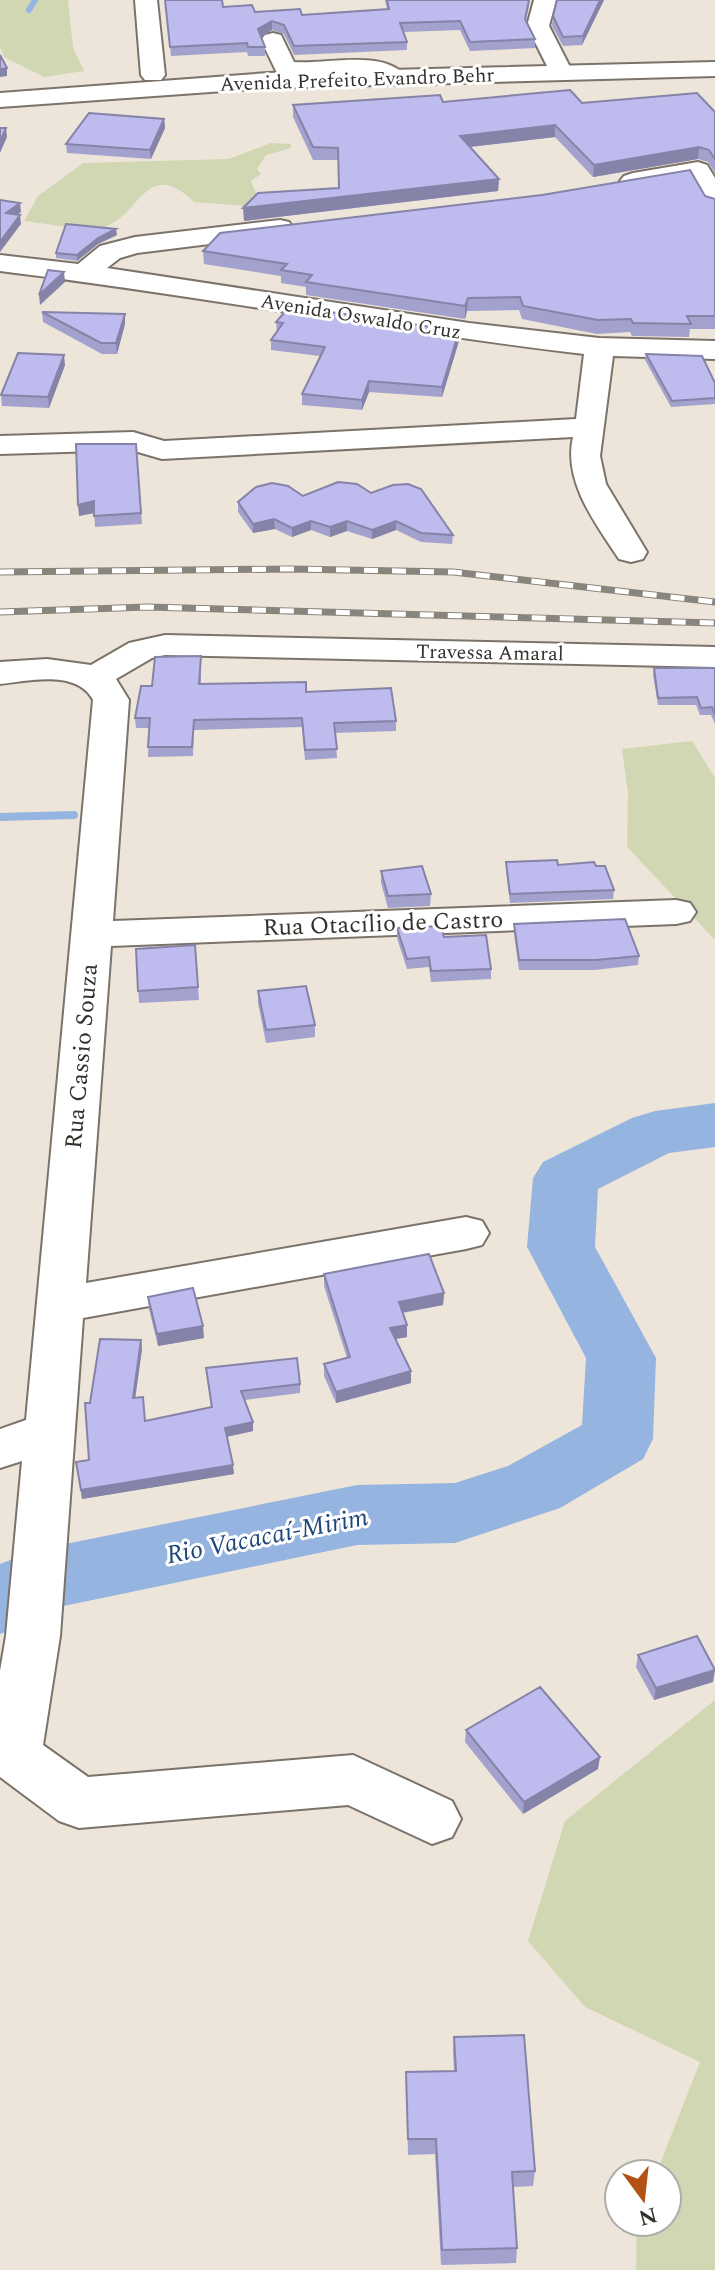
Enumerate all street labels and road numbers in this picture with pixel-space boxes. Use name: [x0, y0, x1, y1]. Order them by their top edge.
street label: Avenida Prefeito Evandro Behr: [219, 60, 495, 100]
street label: Avenida Oswaldo Cruz: [258, 286, 463, 348]
street label: Travessa Amaral: [416, 637, 564, 669]
street label: Rua Otacílio de Castro: [262, 902, 504, 946]
street label: Rua Cassio Souza: [56, 962, 108, 1150]

